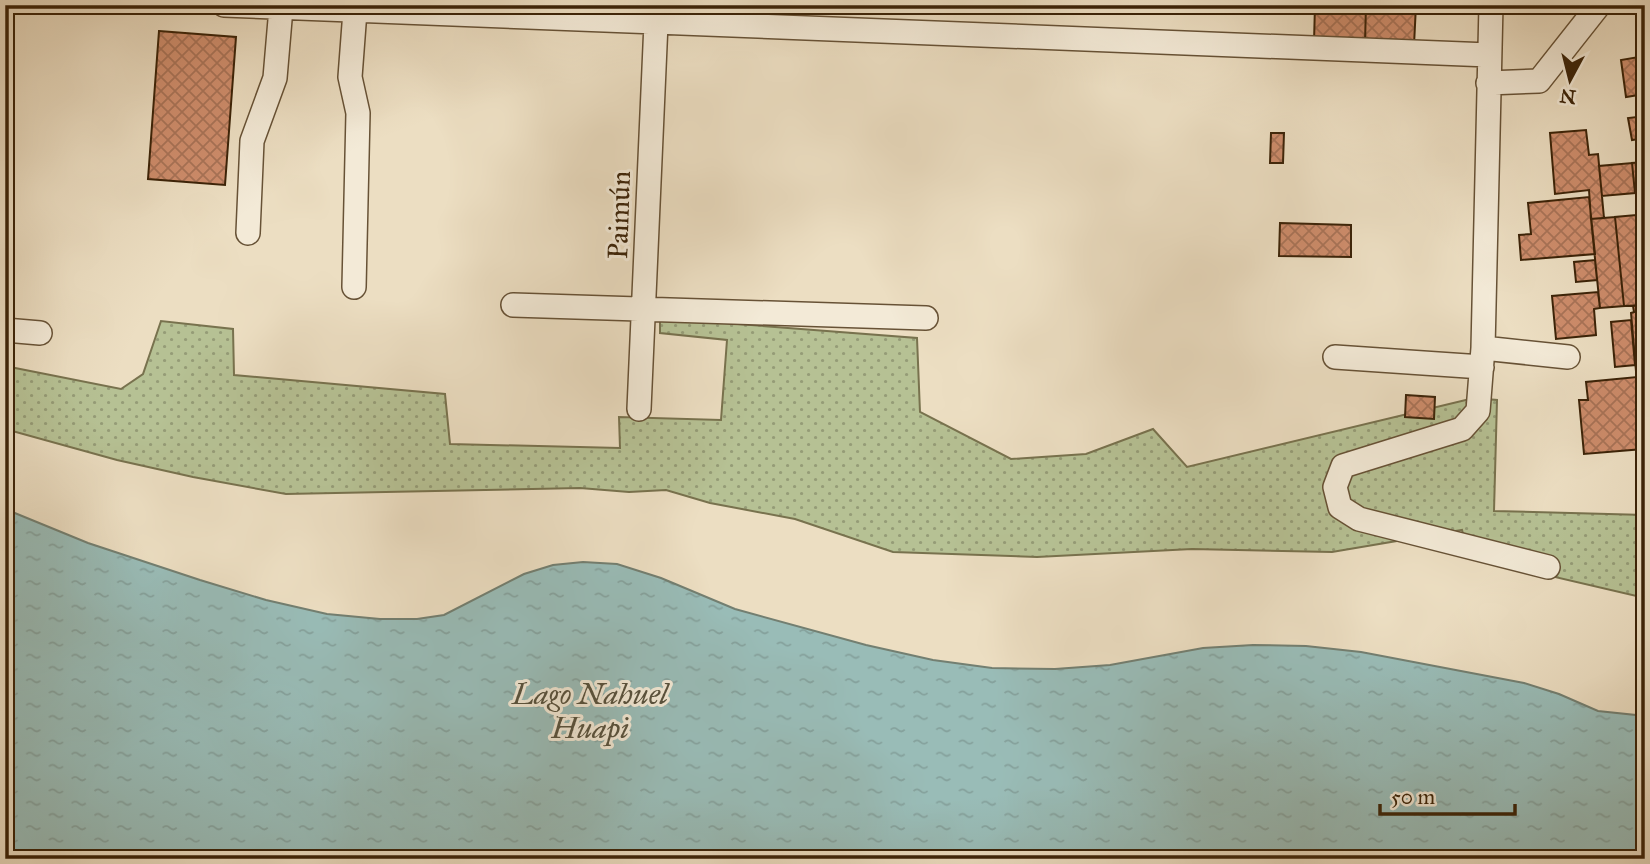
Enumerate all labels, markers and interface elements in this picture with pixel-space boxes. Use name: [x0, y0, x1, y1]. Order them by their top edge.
north arrow: [1534, 46, 1604, 116]
text: N: [1559, 84, 1577, 109]
street label: Paimún: [600, 170, 638, 260]
water label: Lago Nahuel Huapi: [510, 676, 671, 747]
scale bar: [1380, 773, 1515, 817]
text: 50 m: [1391, 784, 1436, 810]

